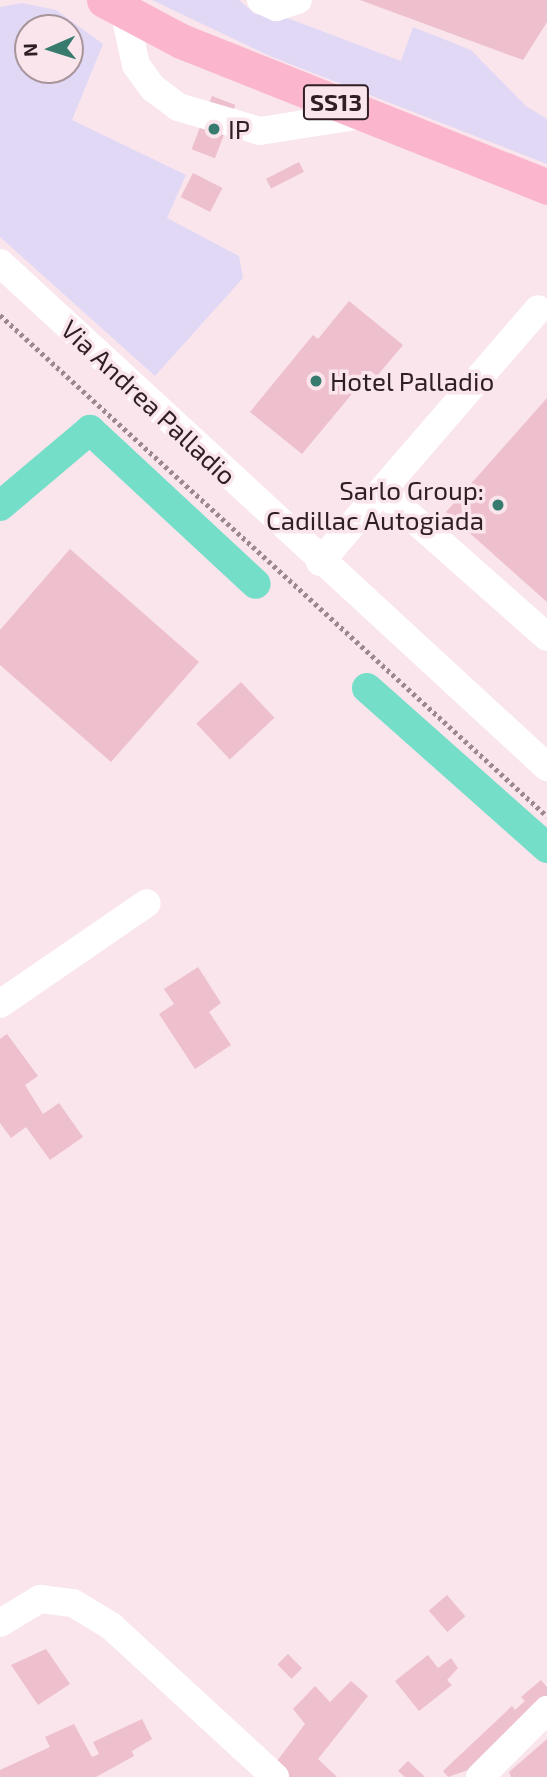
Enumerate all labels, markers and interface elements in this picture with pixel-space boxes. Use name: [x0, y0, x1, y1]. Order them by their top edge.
north arrow: [14, 14, 84, 84]
text: N: [18, 43, 41, 57]
road number: SS13: [303, 82, 369, 122]
place label: IP: [228, 113, 250, 145]
marker: IP: [206, 121, 222, 137]
street label: Via Andrea Palladio: [55, 313, 243, 491]
place label: Hotel Palladio: [330, 365, 495, 397]
marker: Hotel Palladio: [308, 373, 324, 389]
place label: Sarlo Group: Cadillac Autogiada: [265, 474, 484, 536]
marker: Sarlo Group: Cadillac Autogiada: [490, 497, 506, 513]

